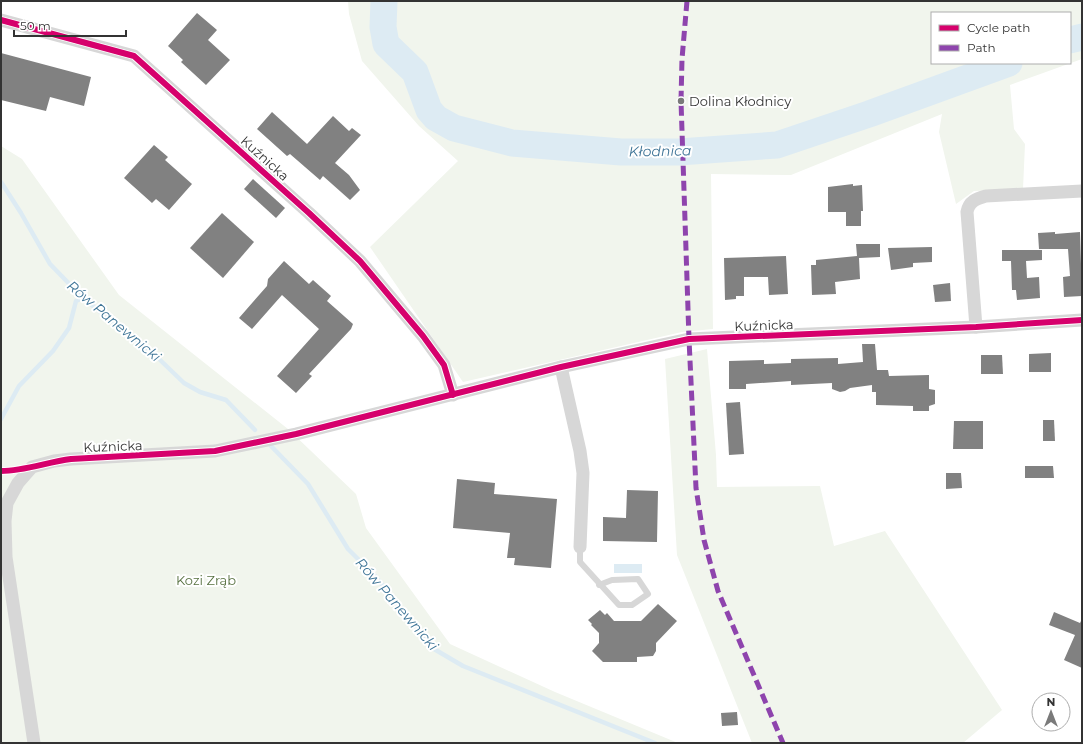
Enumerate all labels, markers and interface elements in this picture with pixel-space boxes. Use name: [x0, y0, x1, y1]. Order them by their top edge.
scale bar: [14, 12, 126, 38]
legend: [931, 12, 1071, 64]
text: 50 m: [20, 18, 51, 33]
text: Cycle path: [967, 20, 1030, 35]
text: Path: [967, 40, 996, 55]
place label: Dolina Kłodnicy: [689, 93, 792, 109]
marker: Dolina Kłodnicy: [676, 96, 686, 106]
street label: Kuźnicka: [238, 132, 292, 184]
water label: Kłodnica: [628, 141, 692, 161]
water label: Rów Panewnicki: [63, 276, 165, 366]
street label: Kuźnicka: [734, 316, 794, 334]
street label: Kuźnicka: [83, 437, 143, 455]
water label: Rów Panewnicki: [352, 554, 442, 654]
park label: Kozi Zrąb: [176, 572, 236, 588]
north arrow: [1031, 692, 1071, 732]
text: N: [1047, 695, 1055, 709]

